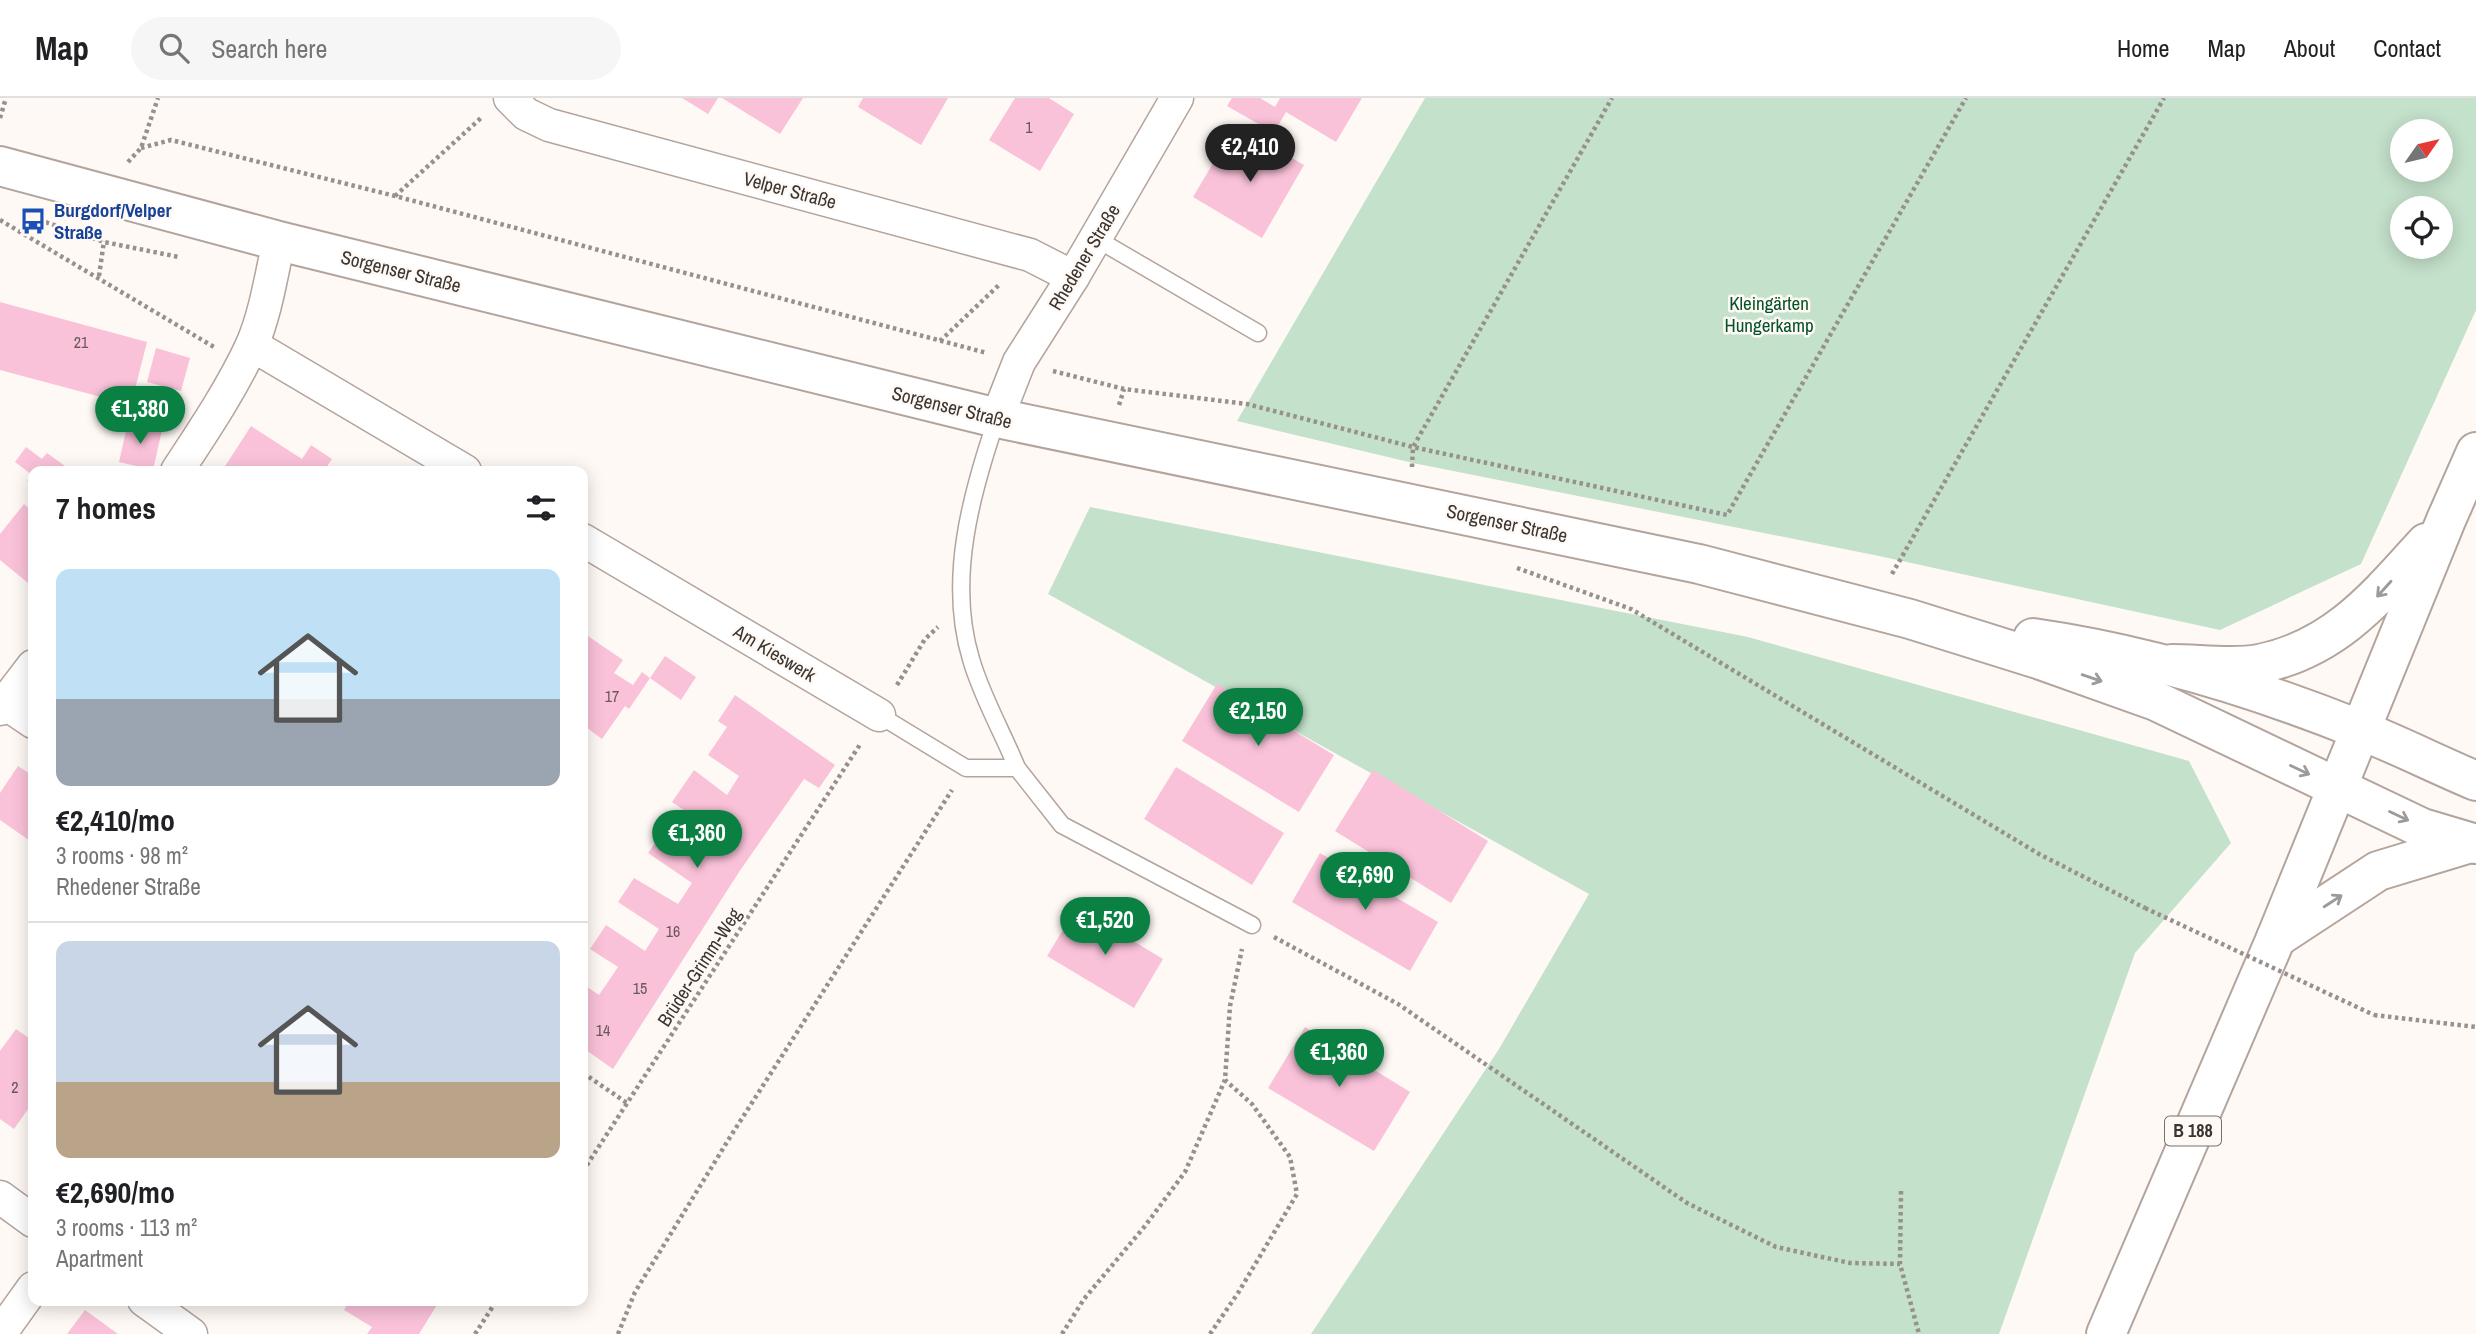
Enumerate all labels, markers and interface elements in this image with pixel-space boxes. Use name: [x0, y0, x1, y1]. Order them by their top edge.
search box: [131, 17, 621, 80]
text: Map: [35, 26, 89, 70]
icon: search: [155, 29, 193, 67]
text: Search here: [211, 31, 327, 66]
text: Home: [2117, 32, 2169, 64]
text: Map: [2207, 32, 2246, 64]
text: About: [2284, 32, 2335, 64]
text: Contact: [2373, 32, 2441, 64]
house number: 1: [1025, 116, 1033, 138]
north arrow: [2390, 119, 2454, 182]
map controls: [2390, 119, 2453, 259]
pin: €2,410: [1193, 125, 1307, 184]
text: €2,410: [1221, 131, 1279, 162]
street label: Velper Straße: [741, 165, 839, 215]
button: locate: [2390, 196, 2453, 259]
place label: Burgdorf/Velper Straße: [54, 197, 171, 245]
street label: Rhedener Straße: [1042, 199, 1126, 315]
bus stop icon: Burgdorf/Velper Straße: [18, 206, 48, 236]
street label: Sorgenser Straße: [338, 244, 464, 298]
park label: Kleingärten Hungerkamp: [1724, 290, 1814, 338]
house number: 21: [74, 331, 89, 353]
street label: Sorgenser Straße: [889, 380, 1015, 434]
pin: €1,380: [83, 386, 197, 446]
text: €1,380: [111, 393, 169, 424]
text: 7 homes: [56, 488, 156, 528]
icon: filters: [522, 489, 560, 527]
street label: Sorgenser Straße: [1444, 498, 1570, 548]
one-way arrow: [2376, 580, 2392, 598]
icon: home: [245, 615, 371, 741]
street label: Am Kieswerk: [728, 618, 821, 688]
one-way arrow: [2080, 673, 2102, 685]
house number: 17: [605, 685, 619, 707]
pin: €2,150: [1201, 688, 1315, 748]
text: €2,150: [1229, 695, 1287, 726]
one-way arrow: [2288, 764, 2310, 777]
text: €2,410/mo: [56, 800, 175, 840]
pin: €1,360: [640, 810, 754, 870]
one-way arrow: [2388, 811, 2409, 824]
text: €1,360: [668, 817, 726, 848]
text: 3 rooms · 98 m²: [56, 840, 188, 871]
pin: €2,690: [1308, 852, 1422, 912]
text: €2,690: [1336, 859, 1394, 890]
text: Rhedener Straße: [56, 871, 201, 902]
one-way arrow: [2323, 893, 2342, 908]
pin: €1,520: [1048, 898, 1162, 957]
street label: Brüder-Grimm-Weg: [651, 902, 747, 1031]
text: €1,520: [1076, 904, 1134, 935]
house number: 16: [666, 920, 680, 942]
house number: 15: [633, 977, 647, 999]
icon: home: [245, 987, 371, 1113]
house number: 14: [596, 1019, 610, 1041]
pin: €1,360: [1282, 1030, 1396, 1089]
text: €1,360: [1310, 1036, 1368, 1067]
house number: 2: [11, 1076, 19, 1098]
road number: B 188: [2165, 1116, 2221, 1146]
text: €2,690/mo: [56, 1172, 175, 1212]
text: 3 rooms · 113 m²: [56, 1212, 197, 1243]
text: Apartment: [56, 1243, 143, 1274]

